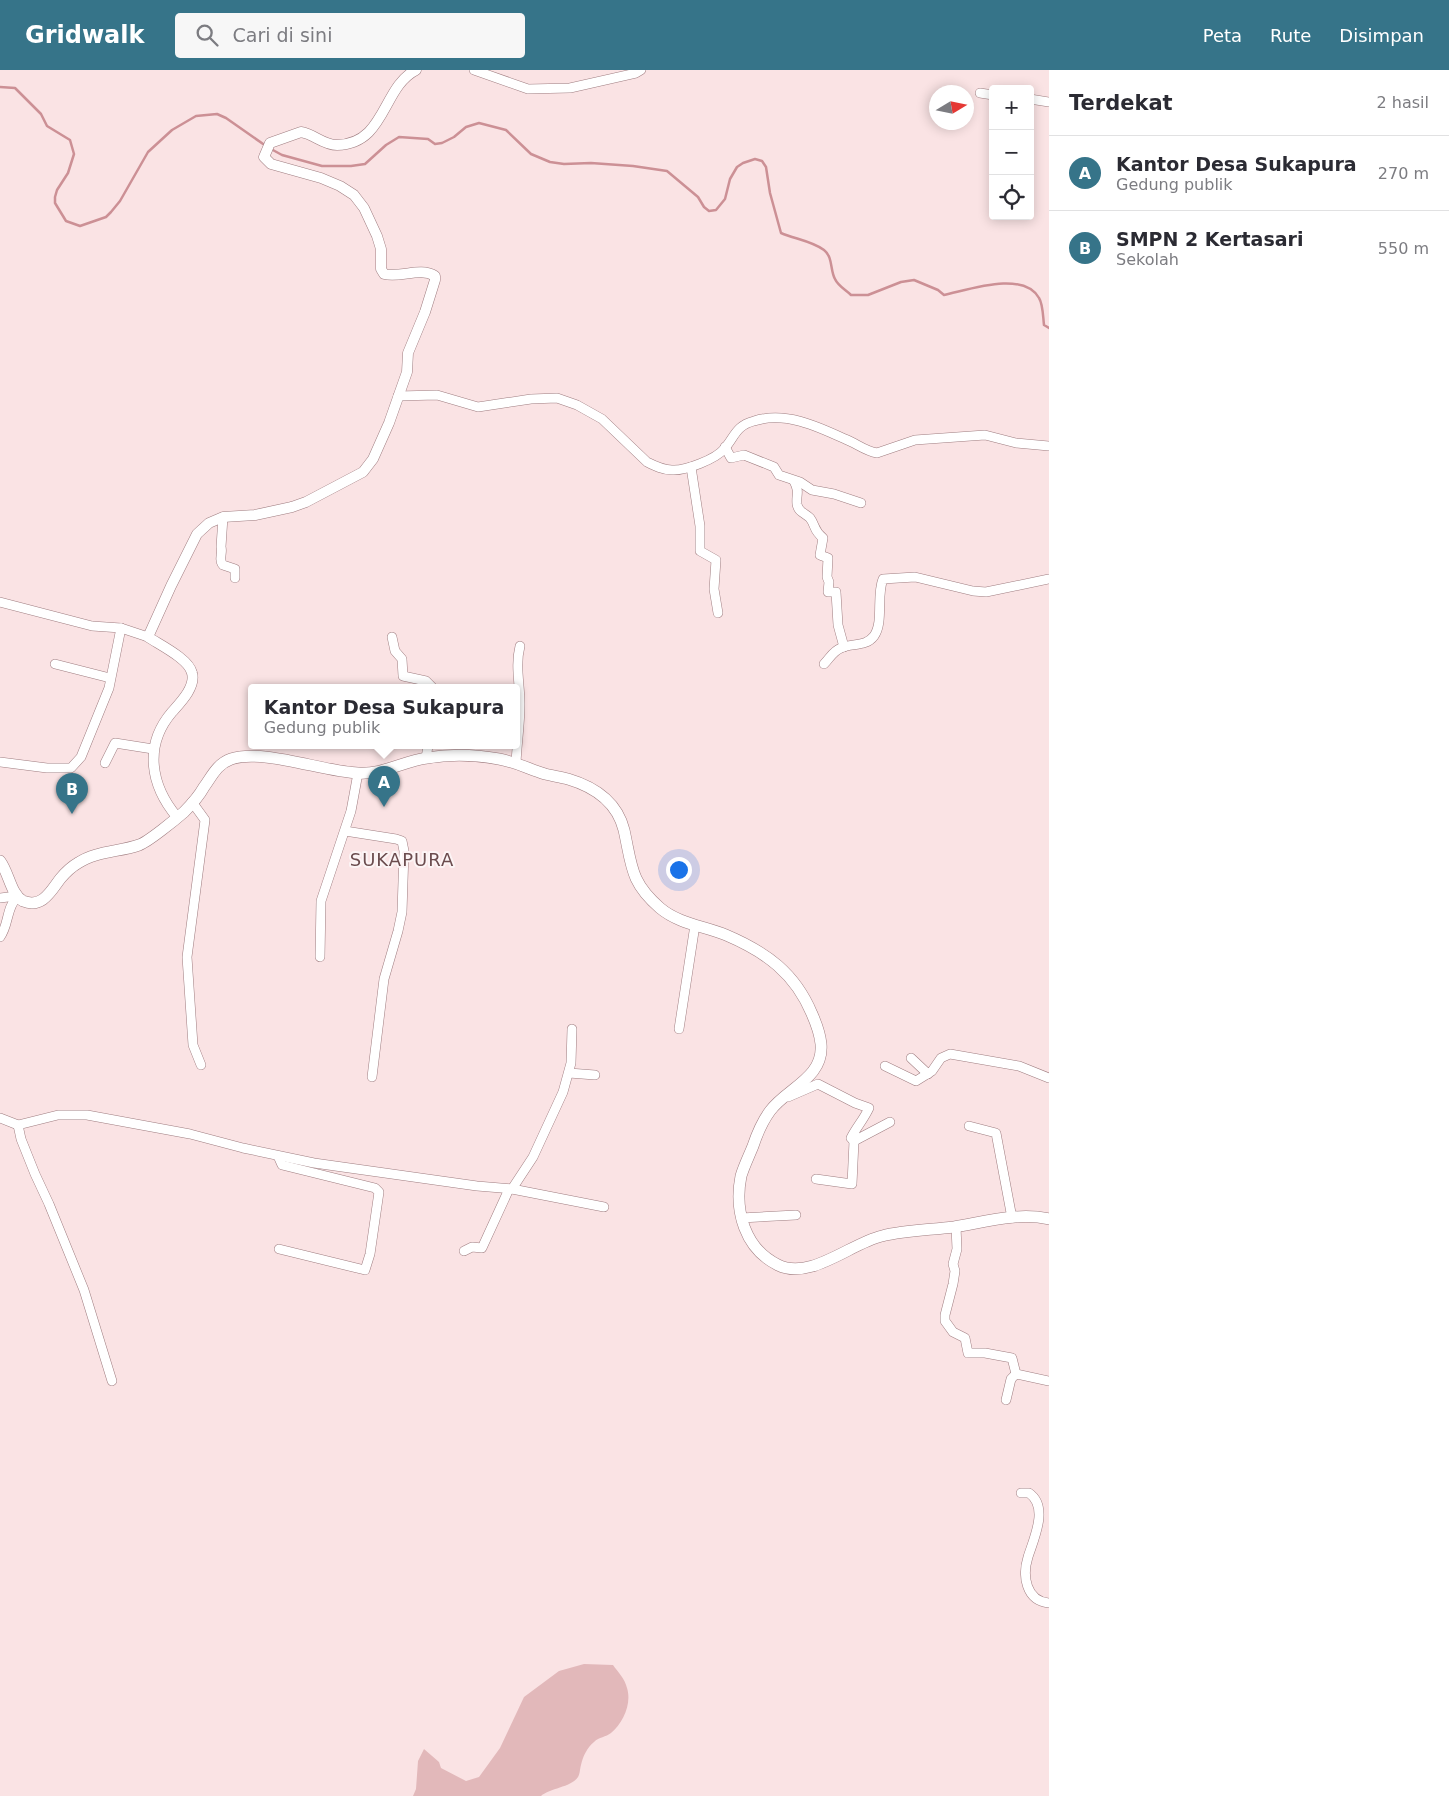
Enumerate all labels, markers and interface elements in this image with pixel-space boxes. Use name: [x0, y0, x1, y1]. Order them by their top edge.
search box: [175, 13, 525, 58]
text: Gridwalk: [25, 21, 145, 49]
icon: search: [193, 21, 221, 49]
text: Cari di sini: [233, 24, 332, 46]
text: Peta: [1203, 25, 1242, 46]
text: Rute: [1270, 25, 1311, 46]
text: Disimpan: [1339, 25, 1424, 46]
north arrow: [929, 85, 974, 130]
map controls: [989, 85, 1034, 220]
button: +: [989, 85, 1034, 130]
text: Terdekat: [1069, 91, 1173, 115]
text: 2 hasil: [1377, 93, 1429, 112]
button: −: [989, 130, 1034, 175]
text: Kantor Desa Sukapura: [1116, 153, 1357, 175]
text: A: [1079, 164, 1091, 183]
text: 270 m: [1378, 164, 1429, 183]
button: locate: [989, 175, 1034, 220]
text: Gedung publik: [1116, 175, 1233, 194]
text: SMPN 2 Kertasari: [1116, 228, 1303, 250]
text: B: [1079, 239, 1091, 258]
text: 550 m: [1378, 239, 1429, 258]
text: Sekolah: [1116, 250, 1179, 269]
popup: [248, 684, 520, 749]
text: Kantor Desa Sukapura: [264, 696, 504, 718]
text: Gedung publik: [264, 718, 380, 737]
pin: A: [368, 766, 400, 807]
pin: B: [56, 773, 88, 814]
district label: SUKAPURA: [350, 849, 454, 870]
your location: [666, 857, 692, 883]

